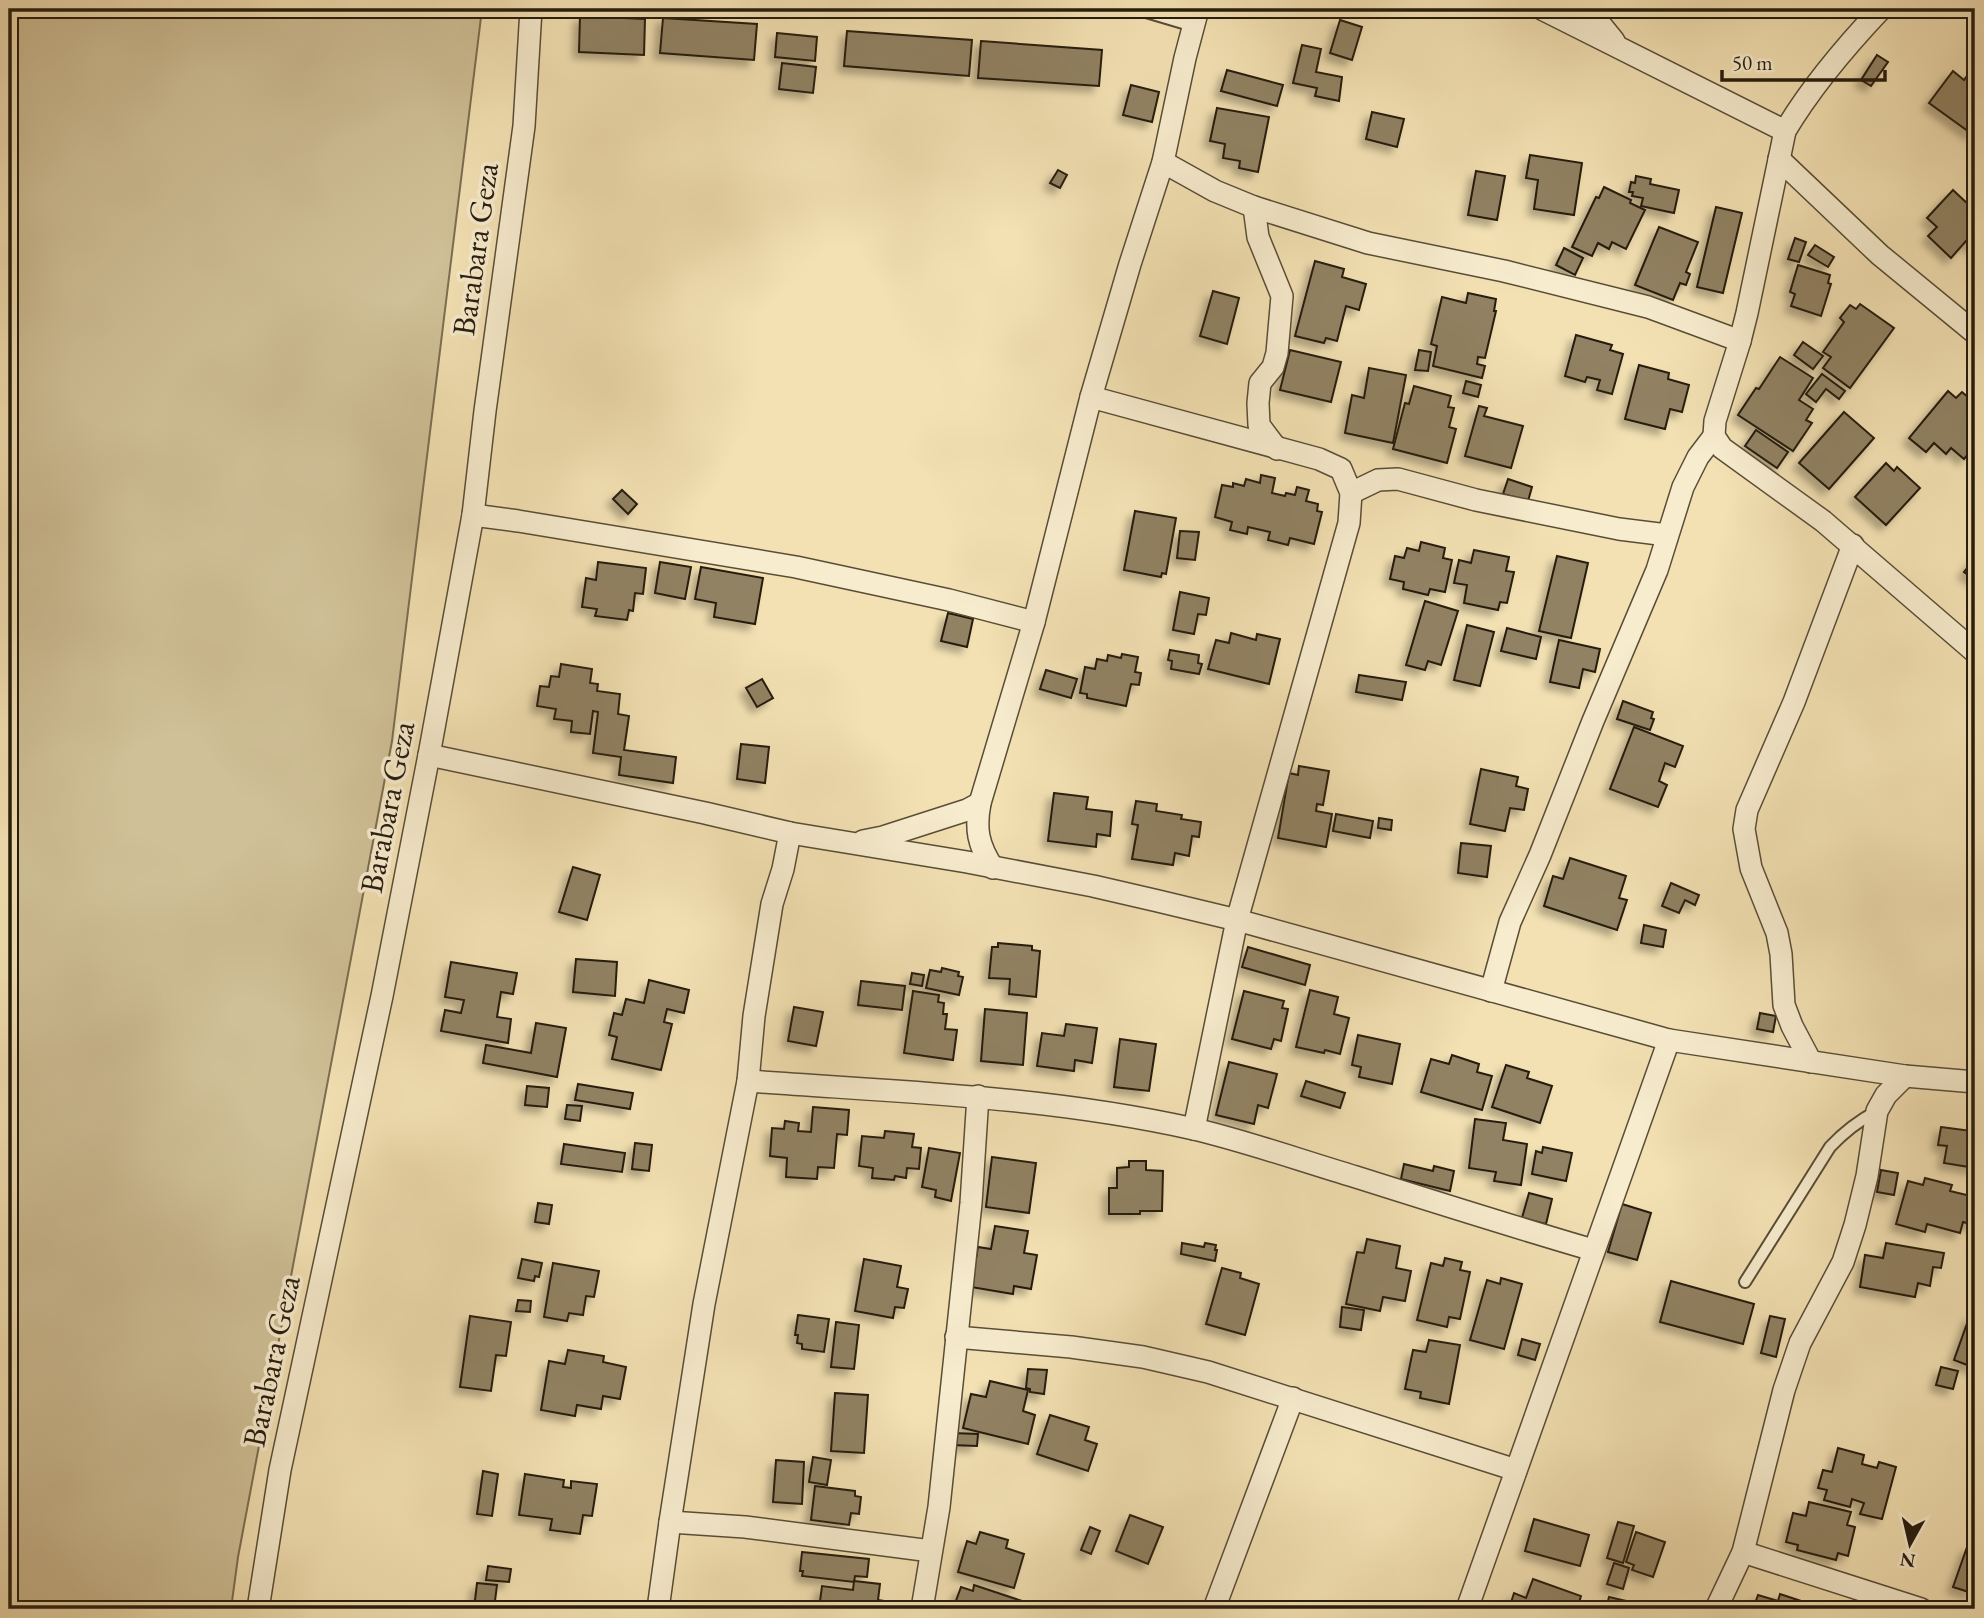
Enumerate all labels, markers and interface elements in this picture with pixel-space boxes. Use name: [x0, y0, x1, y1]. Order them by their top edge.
scale bar: [1722, 38, 1884, 82]
text: 50 m: [1732, 49, 1773, 76]
street label: Barabara Geza: [442, 160, 508, 338]
street label: Barabara Geza: [350, 717, 424, 896]
street label: Barabara Geza: [232, 1271, 310, 1451]
north arrow: [1876, 1510, 1946, 1580]
text: N: [1898, 1547, 1917, 1574]

